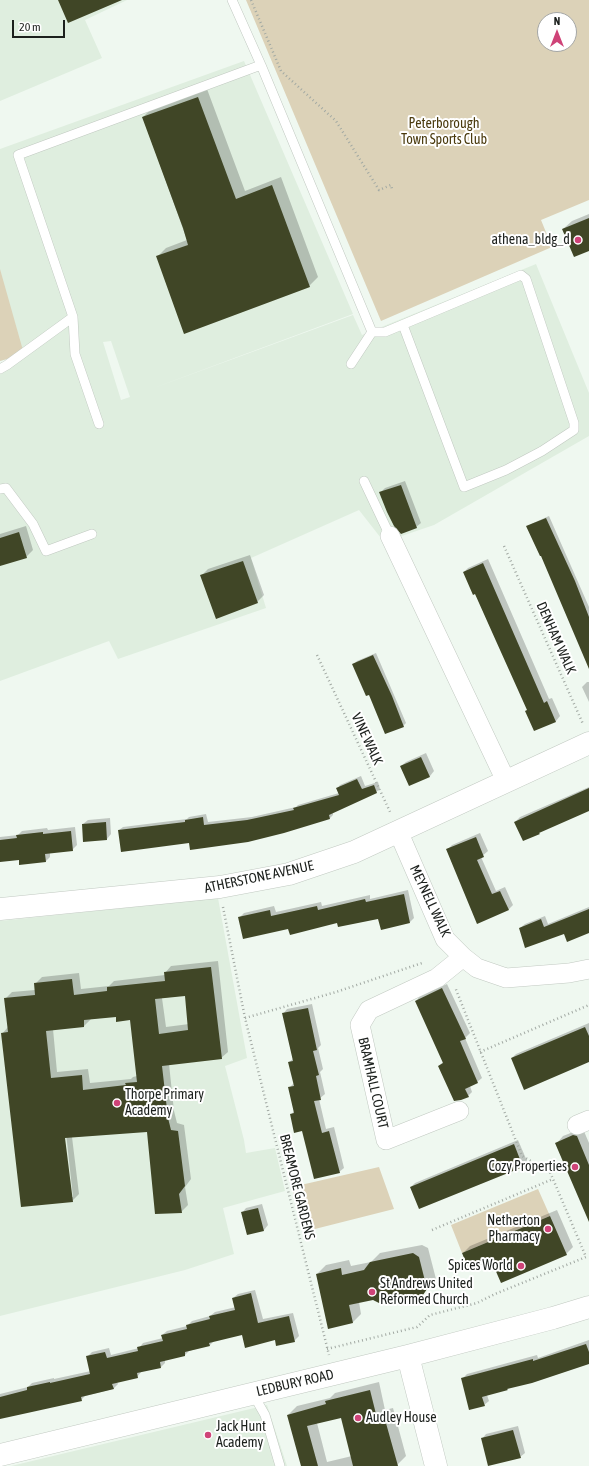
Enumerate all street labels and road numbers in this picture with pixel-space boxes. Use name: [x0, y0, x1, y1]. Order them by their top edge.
street label: DENHAM WALK: [533, 599, 579, 677]
street label: VINE WALK: [348, 710, 386, 768]
street label: ATHERSTONE AVENUE: [203, 857, 315, 897]
street label: MEYNELL WALK: [406, 862, 454, 940]
street label: BRAMHALL COURT: [354, 1036, 392, 1130]
street label: BREAMORE GARDENS: [276, 1133, 318, 1241]
street label: LEDBURY ROAD: [255, 1366, 335, 1400]

